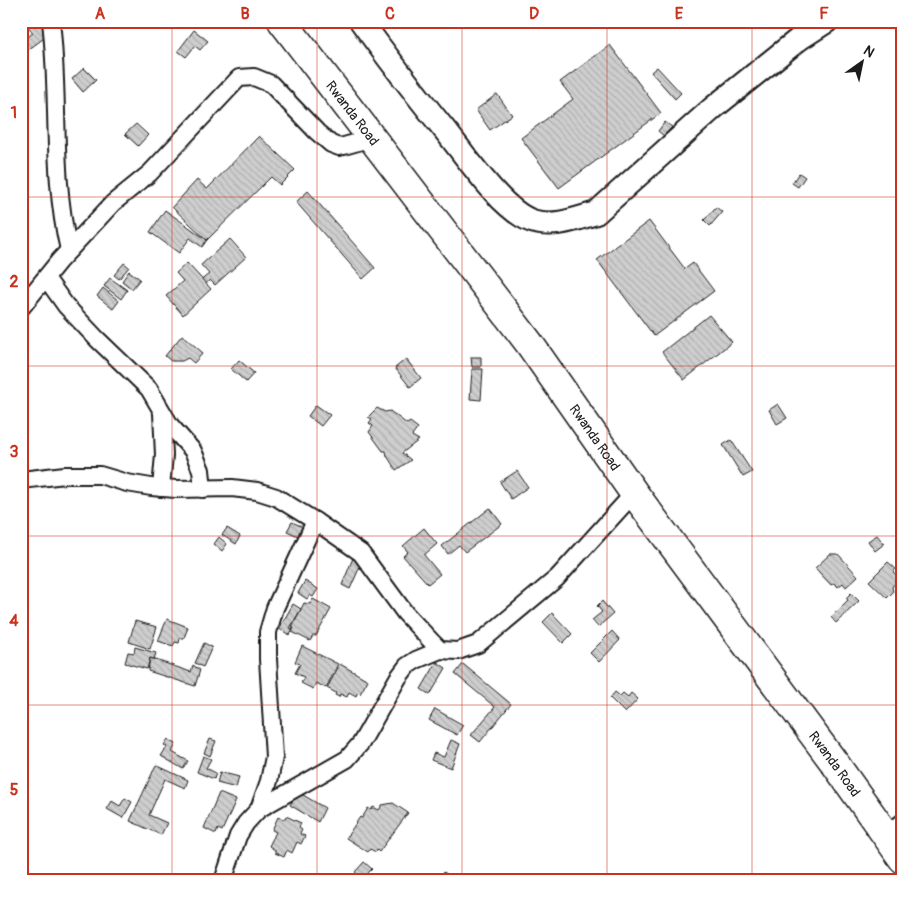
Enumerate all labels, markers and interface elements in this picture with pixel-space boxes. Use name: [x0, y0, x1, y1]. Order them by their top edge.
text: A: [95, 4, 106, 24]
text: B: [240, 4, 250, 24]
text: C: [385, 4, 395, 24]
text: D: [529, 4, 539, 24]
text: E: [675, 4, 684, 24]
text: F: [819, 4, 829, 24]
north arrow: [836, 38, 886, 88]
text: N: [860, 42, 877, 61]
street label: Rwanda Road: [322, 77, 383, 149]
text: 1: [11, 103, 17, 123]
text: 2: [10, 272, 19, 292]
street label: Rwanda Road: [566, 401, 624, 474]
text: 3: [10, 442, 19, 462]
text: 4: [9, 611, 19, 631]
street label: Rwanda Road: [805, 728, 864, 800]
text: 5: [10, 780, 19, 800]

